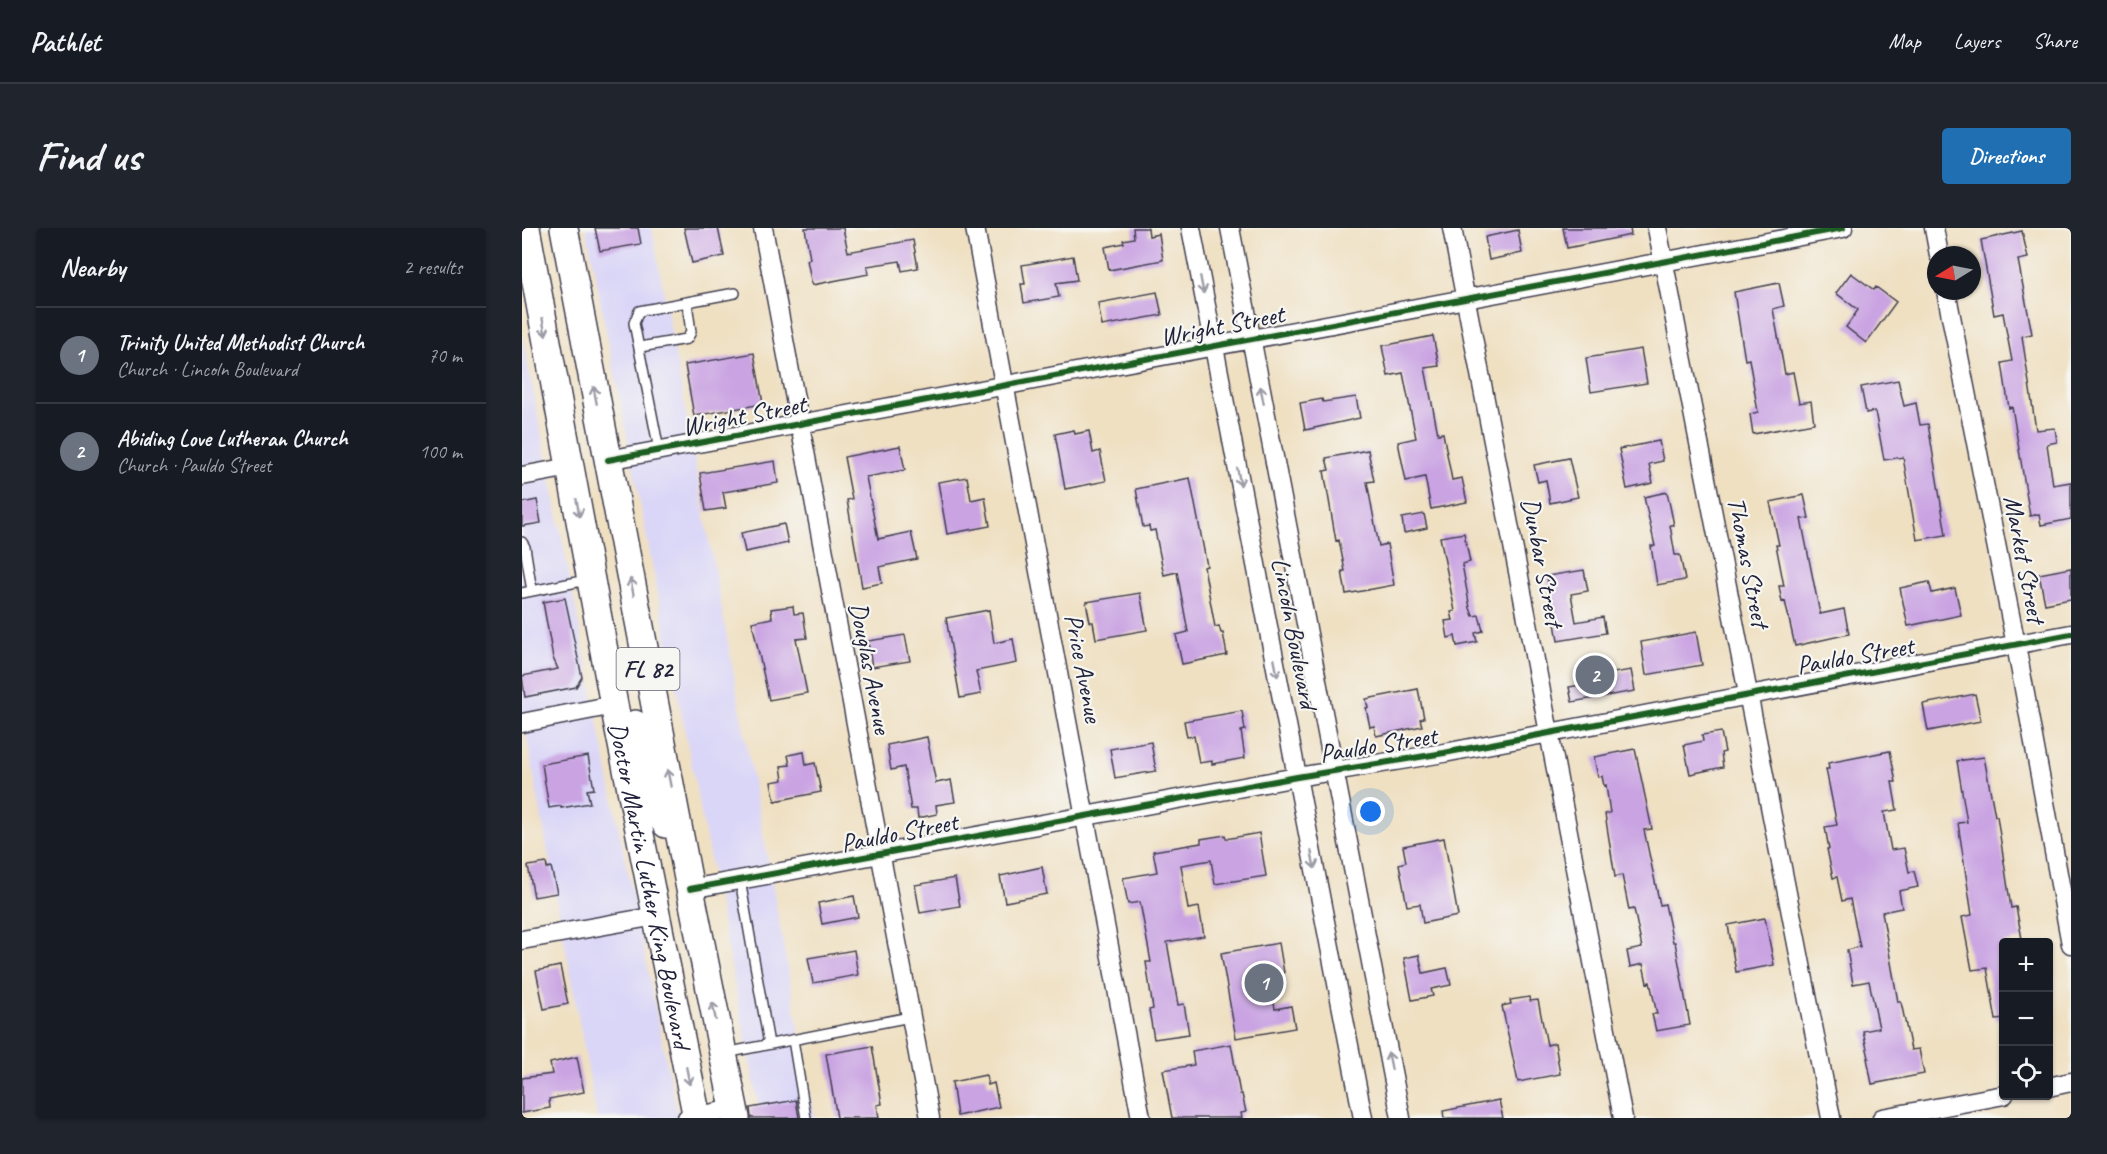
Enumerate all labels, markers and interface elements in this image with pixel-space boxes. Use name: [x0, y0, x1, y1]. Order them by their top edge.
text: Pathlet: [30, 24, 100, 59]
text: Map: [1888, 28, 1921, 54]
text: Layers: [1954, 28, 2000, 54]
text: Share: [2033, 28, 2077, 54]
button: Directions: [1942, 128, 2071, 184]
text: Find us: [36, 130, 141, 183]
north arrow: [1927, 246, 1981, 300]
text: Nearby: [60, 251, 125, 284]
text: 2 results: [403, 255, 462, 280]
one-way arrow: [1197, 275, 1208, 295]
street label: Wright Street: [1158, 297, 1289, 354]
one-way arrow: [539, 317, 550, 336]
text: Trinity United Methodist Church: [117, 329, 364, 357]
text: 1: [75, 343, 84, 368]
text: 70 m: [428, 343, 462, 368]
text: Church · Lincoln Boulevard: [117, 357, 298, 382]
one-way arrow: [1256, 385, 1267, 405]
one-way arrow: [589, 386, 600, 405]
street label: Wright Street: [680, 387, 811, 444]
text: Abiding Love Lutheran Church: [117, 425, 348, 453]
text: 2: [75, 439, 84, 464]
text: 100 m: [419, 439, 462, 464]
text: Church · Pauldo Street: [117, 453, 271, 478]
one-way arrow: [1234, 467, 1245, 486]
street label: Market Street: [1996, 493, 2054, 629]
street label: Thomas Street: [1720, 494, 1778, 633]
street label: Dunbar Street: [1514, 495, 1572, 633]
one-way arrow: [573, 498, 584, 518]
street label: Lincoln Boulevard: [1264, 555, 1326, 715]
one-way arrow: [626, 577, 637, 597]
street label: Douglas Avenue: [842, 600, 900, 738]
street label: Price Avenue: [1057, 611, 1110, 727]
street label: Pauldo Street: [1794, 629, 1919, 682]
road number: FL 82: [616, 648, 680, 690]
pin: 2: [1576, 652, 1614, 698]
one-way arrow: [1271, 658, 1282, 678]
street label: Pauldo Street: [1317, 719, 1441, 770]
street label: Doctor Martin Luther King Boulevard: [601, 720, 699, 1055]
one-way arrow: [663, 769, 674, 788]
your location: [1356, 797, 1385, 826]
street label: Pauldo Street: [838, 805, 963, 860]
one-way arrow: [1308, 850, 1319, 869]
map controls: [1999, 938, 2053, 1100]
button: +: [1999, 938, 2053, 992]
pin: 1: [1244, 960, 1284, 1005]
button: −: [1999, 992, 2053, 1046]
one-way arrow: [708, 1001, 719, 1021]
button: locate: [1999, 1046, 2053, 1100]
one-way arrow: [1384, 1051, 1395, 1071]
one-way arrow: [683, 1066, 694, 1085]

